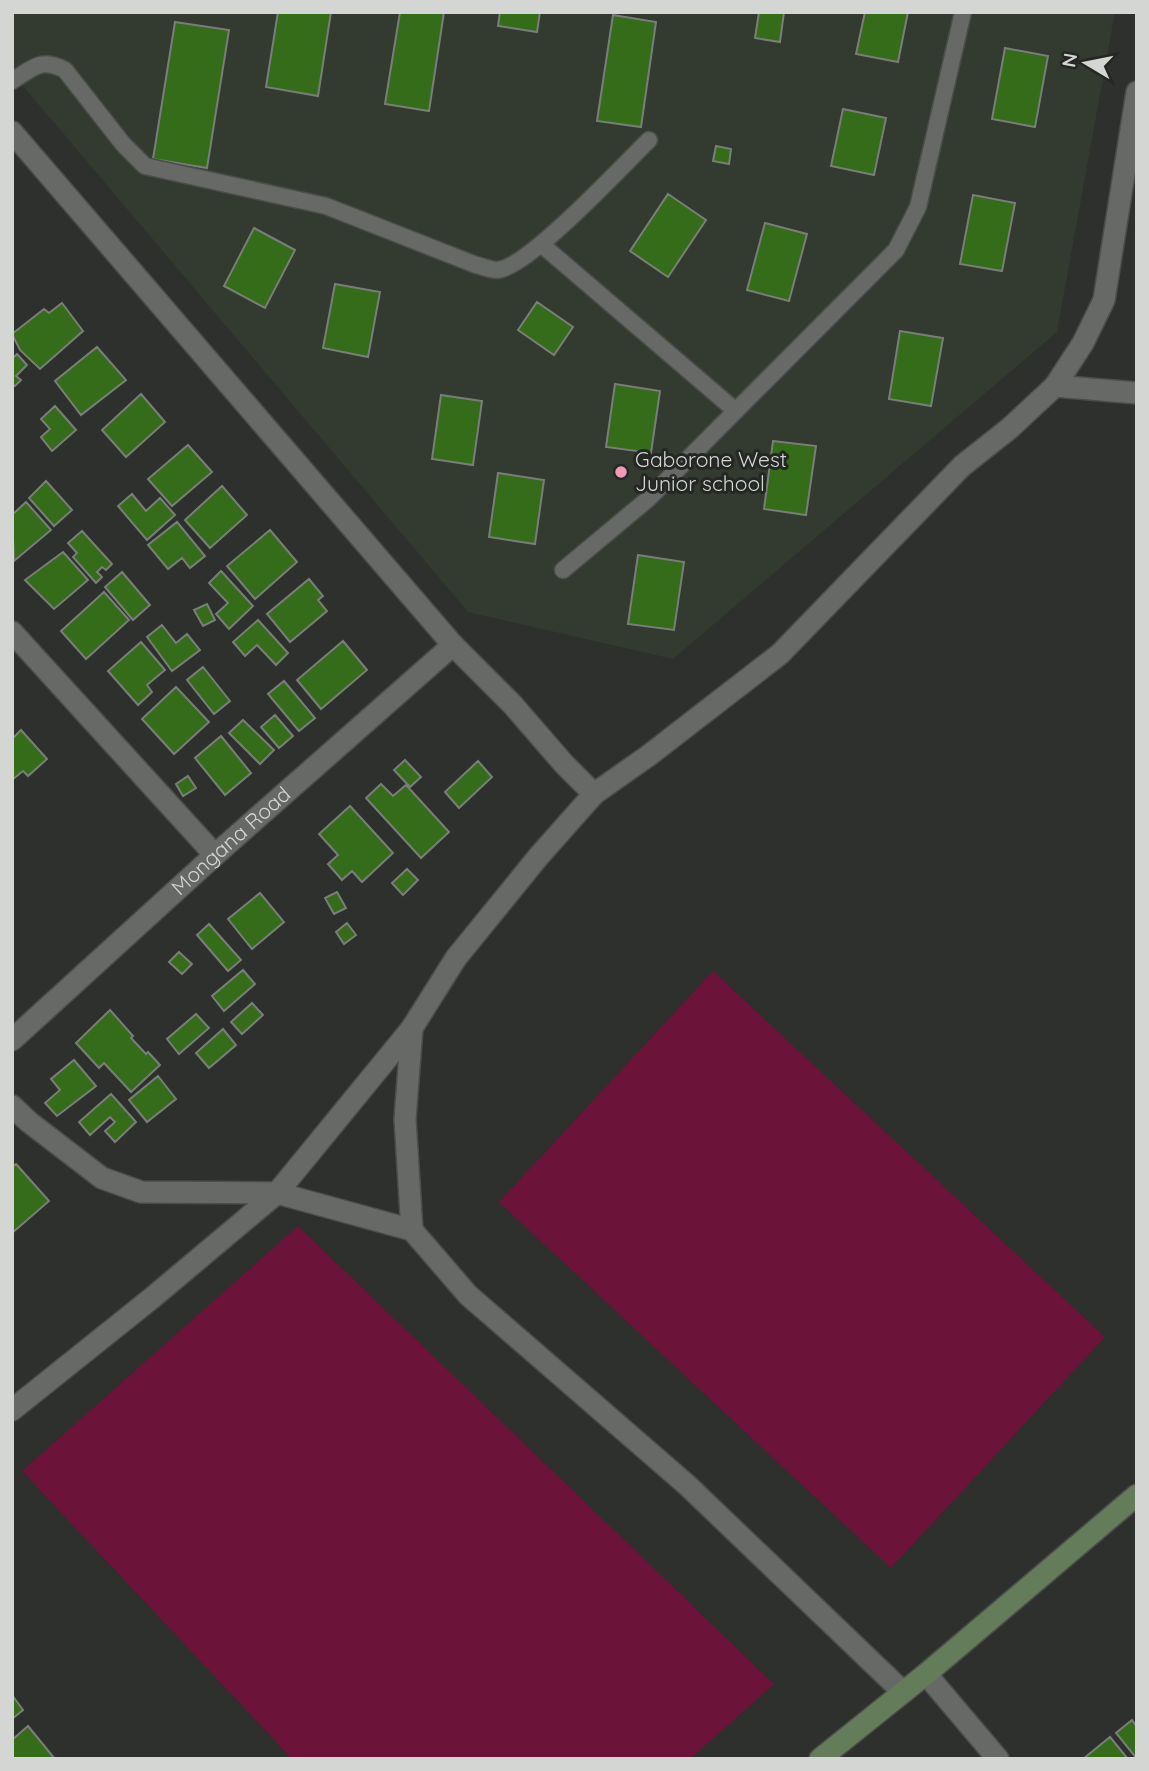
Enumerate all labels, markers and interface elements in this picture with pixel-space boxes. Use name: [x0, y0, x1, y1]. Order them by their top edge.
north arrow: [1051, 28, 1121, 98]
text: N: [1056, 51, 1082, 69]
place label: Gaborone West Junior school: [635, 446, 787, 496]
marker: Gaborone West Junior school: [613, 464, 629, 480]
street label: Mongana Road: [166, 781, 295, 900]

